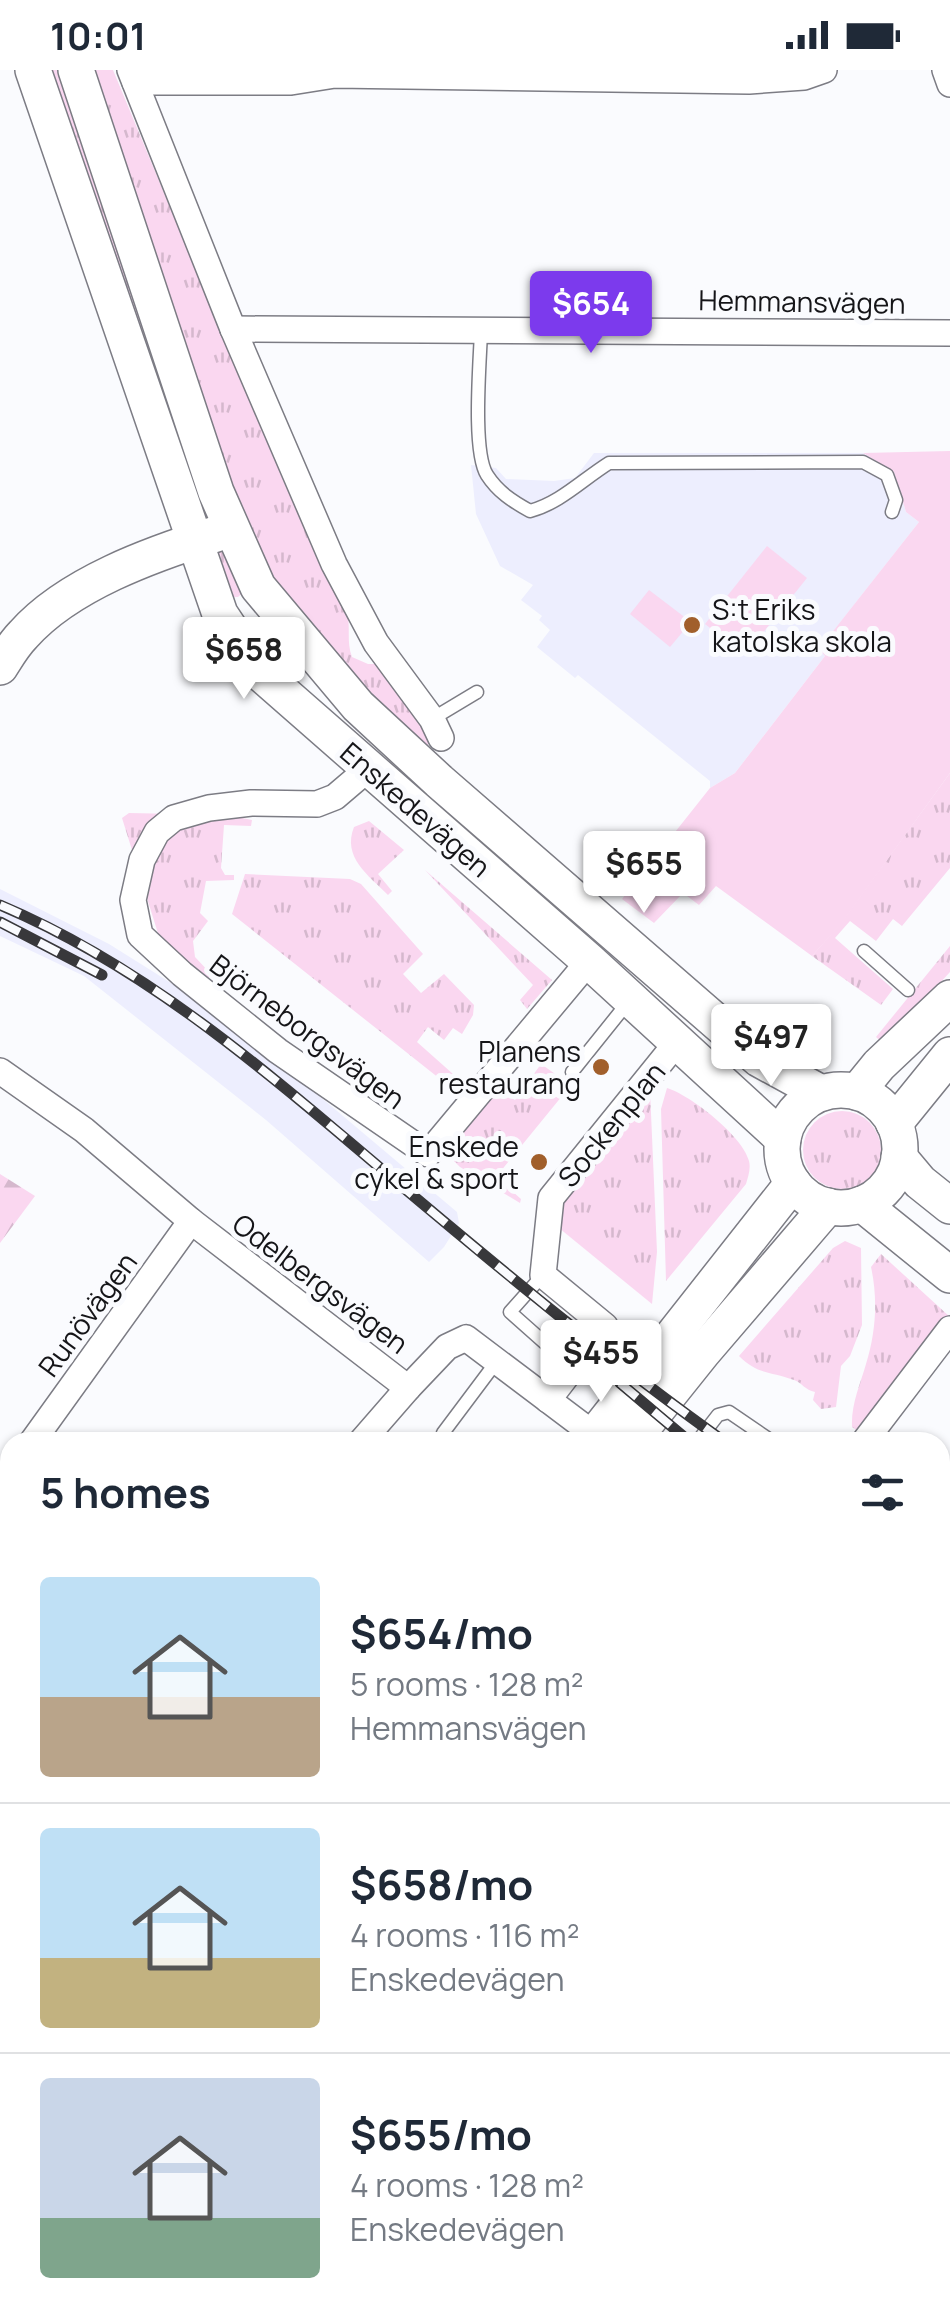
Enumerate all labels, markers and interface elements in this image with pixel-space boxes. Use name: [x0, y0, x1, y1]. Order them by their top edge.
text: 10:01: [50, 9, 146, 61]
pin: $654: [532, 271, 650, 356]
street label: Hemmansvägen: [698, 280, 906, 322]
text: $654: [552, 281, 630, 325]
place label: S:t Eriks katolska skola: [712, 590, 892, 660]
marker: S:t Eriks katolska skola: [681, 614, 703, 636]
pin: $658: [185, 617, 303, 702]
text: $658: [205, 627, 283, 671]
street label: Enskedevägen: [333, 733, 499, 885]
pin: $655: [585, 831, 703, 916]
text: $655: [605, 841, 683, 885]
street label: Björneborgsvägen: [203, 945, 413, 1117]
pin: $497: [712, 1004, 830, 1089]
text: $497: [733, 1014, 809, 1058]
place label: Planens restaurang: [438, 1032, 581, 1102]
street label: Sockenplan: [549, 1053, 673, 1195]
marker: Planens restaurang: [590, 1056, 612, 1078]
place label: Enskede cykel & sport: [354, 1127, 519, 1197]
marker: Enskede cykel & sport: [528, 1151, 550, 1173]
street label: Odelbergsvägen: [225, 1204, 417, 1362]
street label: Runövägen: [29, 1244, 145, 1384]
pin: $455: [542, 1320, 660, 1405]
text: $455: [562, 1330, 640, 1374]
text: 5 homes: [40, 1463, 211, 1521]
icon: filters: [855, 1465, 910, 1520]
text: $654/mo: [350, 1604, 533, 1662]
icon: home: [120, 1617, 240, 1737]
text: 5 rooms · 128 m²: [350, 1662, 584, 1706]
text: Hemmansvägen: [350, 1706, 587, 1750]
text: $658/mo: [350, 1855, 533, 1913]
icon: home: [120, 1868, 240, 1988]
text: 4 rooms · 116 m²: [350, 1913, 579, 1957]
text: Enskedevägen: [350, 1957, 565, 2001]
text: $655/mo: [350, 2105, 532, 2163]
icon: home: [120, 2118, 240, 2238]
text: 4 rooms · 128 m²: [350, 2163, 584, 2207]
text: Enskedevägen: [350, 2207, 565, 2251]

